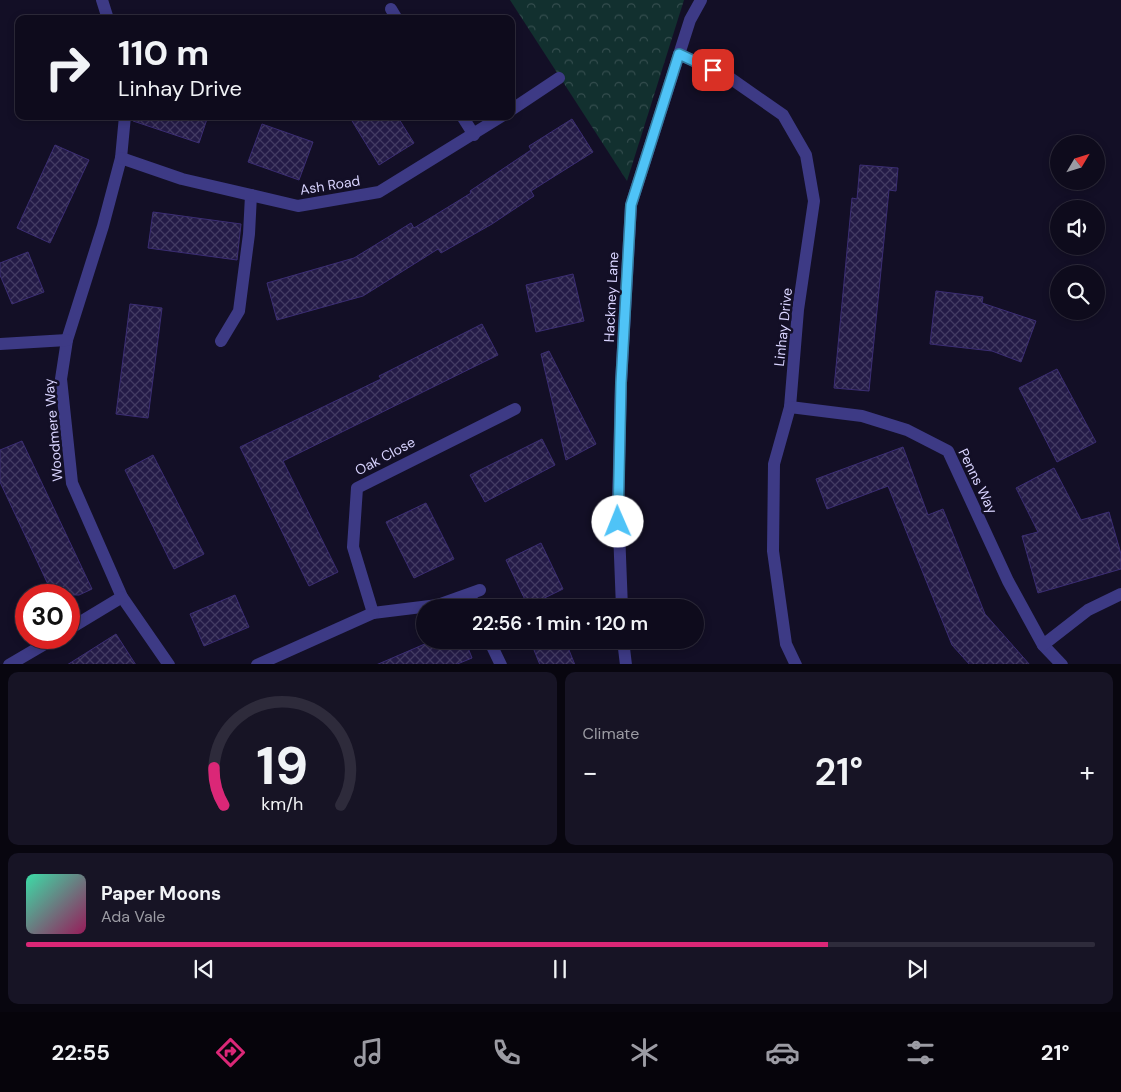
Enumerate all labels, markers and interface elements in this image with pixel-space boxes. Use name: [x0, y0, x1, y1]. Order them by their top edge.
text: 110 m: [118, 30, 209, 76]
icon: right: [35, 35, 100, 100]
pin: [692, 49, 734, 91]
icon: arrive: [699, 56, 727, 84]
text: Linhay Drive: [118, 74, 242, 103]
north arrow: [1050, 135, 1105, 190]
map controls: [1050, 135, 1105, 320]
street label: Ash Road: [299, 171, 361, 199]
button: sound: [1050, 200, 1105, 255]
street label: Hackney Lane: [600, 251, 622, 343]
button: search: [1050, 265, 1105, 320]
street label: Linhay Drive: [770, 287, 796, 367]
street label: Woodmere Way: [40, 378, 66, 482]
street label: Oak Close: [352, 433, 418, 479]
street label: Penns Way: [954, 445, 1002, 517]
position arrow: [591, 495, 643, 547]
speed limit sign: 30: [15, 584, 80, 649]
text: 22:56 · 1 min · 120 m: [472, 611, 648, 636]
text: Climate: [583, 723, 639, 744]
text: 19: [256, 732, 308, 800]
text: 21°: [814, 747, 863, 797]
text: −: [583, 754, 598, 791]
text: +: [1080, 754, 1095, 791]
text: km/h: [261, 792, 303, 816]
text: Paper Moons: [101, 881, 221, 906]
text: Ada Vale: [101, 906, 165, 927]
icon: previous: [190, 955, 218, 983]
icon: pause: [546, 955, 574, 983]
icon: next: [903, 955, 931, 983]
icon: directions: [213, 1035, 248, 1070]
icon: music: [351, 1035, 386, 1070]
icon: phone: [489, 1035, 524, 1070]
icon: climate: [627, 1035, 662, 1070]
icon: car: [765, 1035, 800, 1070]
icon: filters: [903, 1035, 938, 1070]
text: 22:55: [51, 1038, 110, 1067]
text: 21°: [1041, 1038, 1069, 1067]

